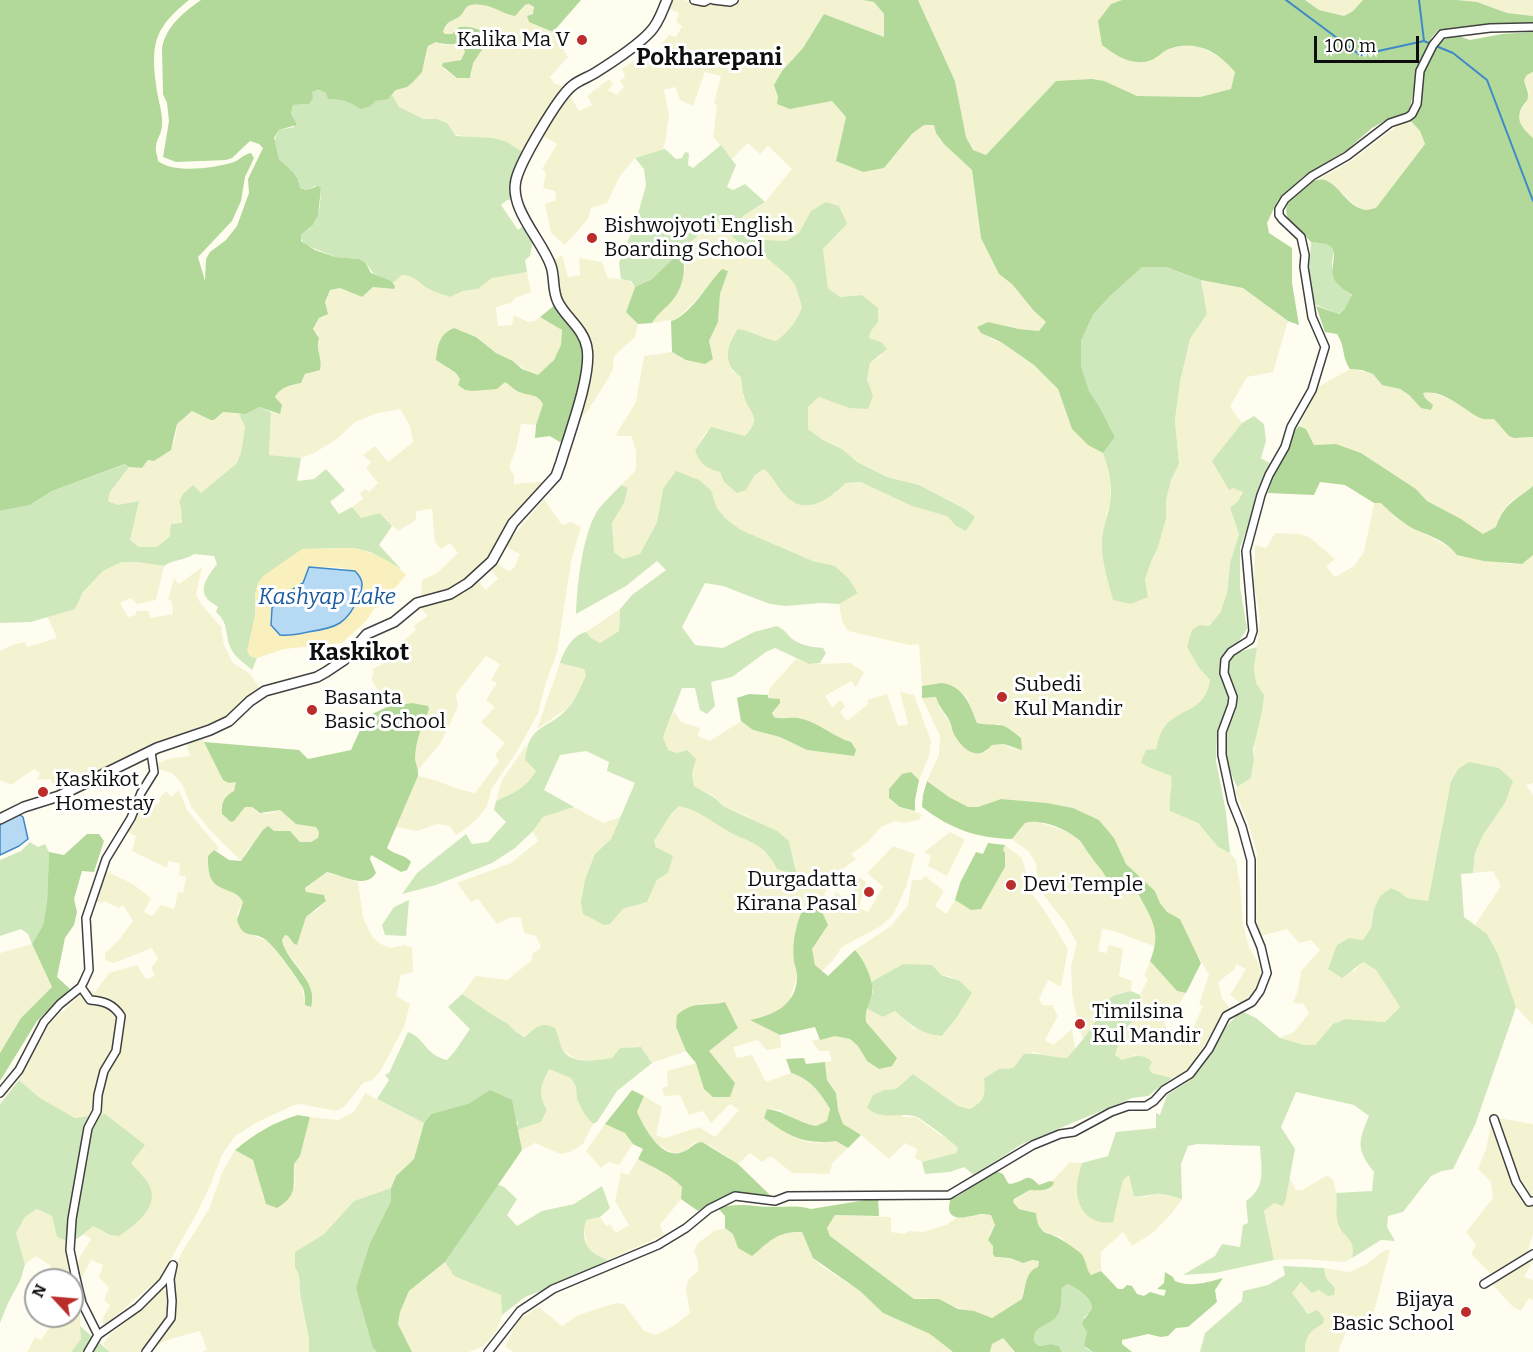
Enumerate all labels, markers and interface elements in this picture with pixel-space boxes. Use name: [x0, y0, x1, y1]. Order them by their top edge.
scale bar: [1317, 24, 1422, 62]
place label: Kalika Ma V: [457, 27, 570, 53]
marker: Kalika Ma V: [575, 33, 589, 47]
text: 100 m: [1325, 35, 1376, 57]
district label: Pokharepani: [636, 44, 782, 72]
place label: Bishwojyoti English Boarding School: [604, 213, 793, 263]
marker: Bishwojyoti English Boarding School: [585, 231, 599, 245]
water label: Kashyap Lake: [258, 585, 396, 611]
district label: Kaskikot: [309, 639, 409, 667]
place label: Subedi Kul Mandir: [1014, 672, 1123, 722]
place label: Basanta Basic School: [324, 685, 446, 735]
marker: Subedi Kul Mandir: [995, 690, 1009, 704]
marker: Basanta Basic School: [305, 703, 319, 717]
place label: Kaskikot Homestay: [55, 767, 154, 817]
marker: Kaskikot Homestay: [36, 785, 50, 799]
place label: Durgadatta Kirana Pasal: [736, 867, 857, 917]
place label: Devi Temple: [1023, 872, 1143, 898]
marker: Devi Temple: [1004, 878, 1018, 892]
marker: Durgadatta Kirana Pasal: [862, 885, 876, 899]
place label: Timilsina Kul Mandir: [1092, 999, 1201, 1049]
marker: Timilsina Kul Mandir: [1073, 1017, 1087, 1031]
north arrow: [24, 1268, 84, 1328]
text: N: [28, 1281, 50, 1300]
place label: Bijaya Basic School: [1332, 1287, 1454, 1337]
marker: Bijaya Basic School: [1459, 1305, 1473, 1319]

